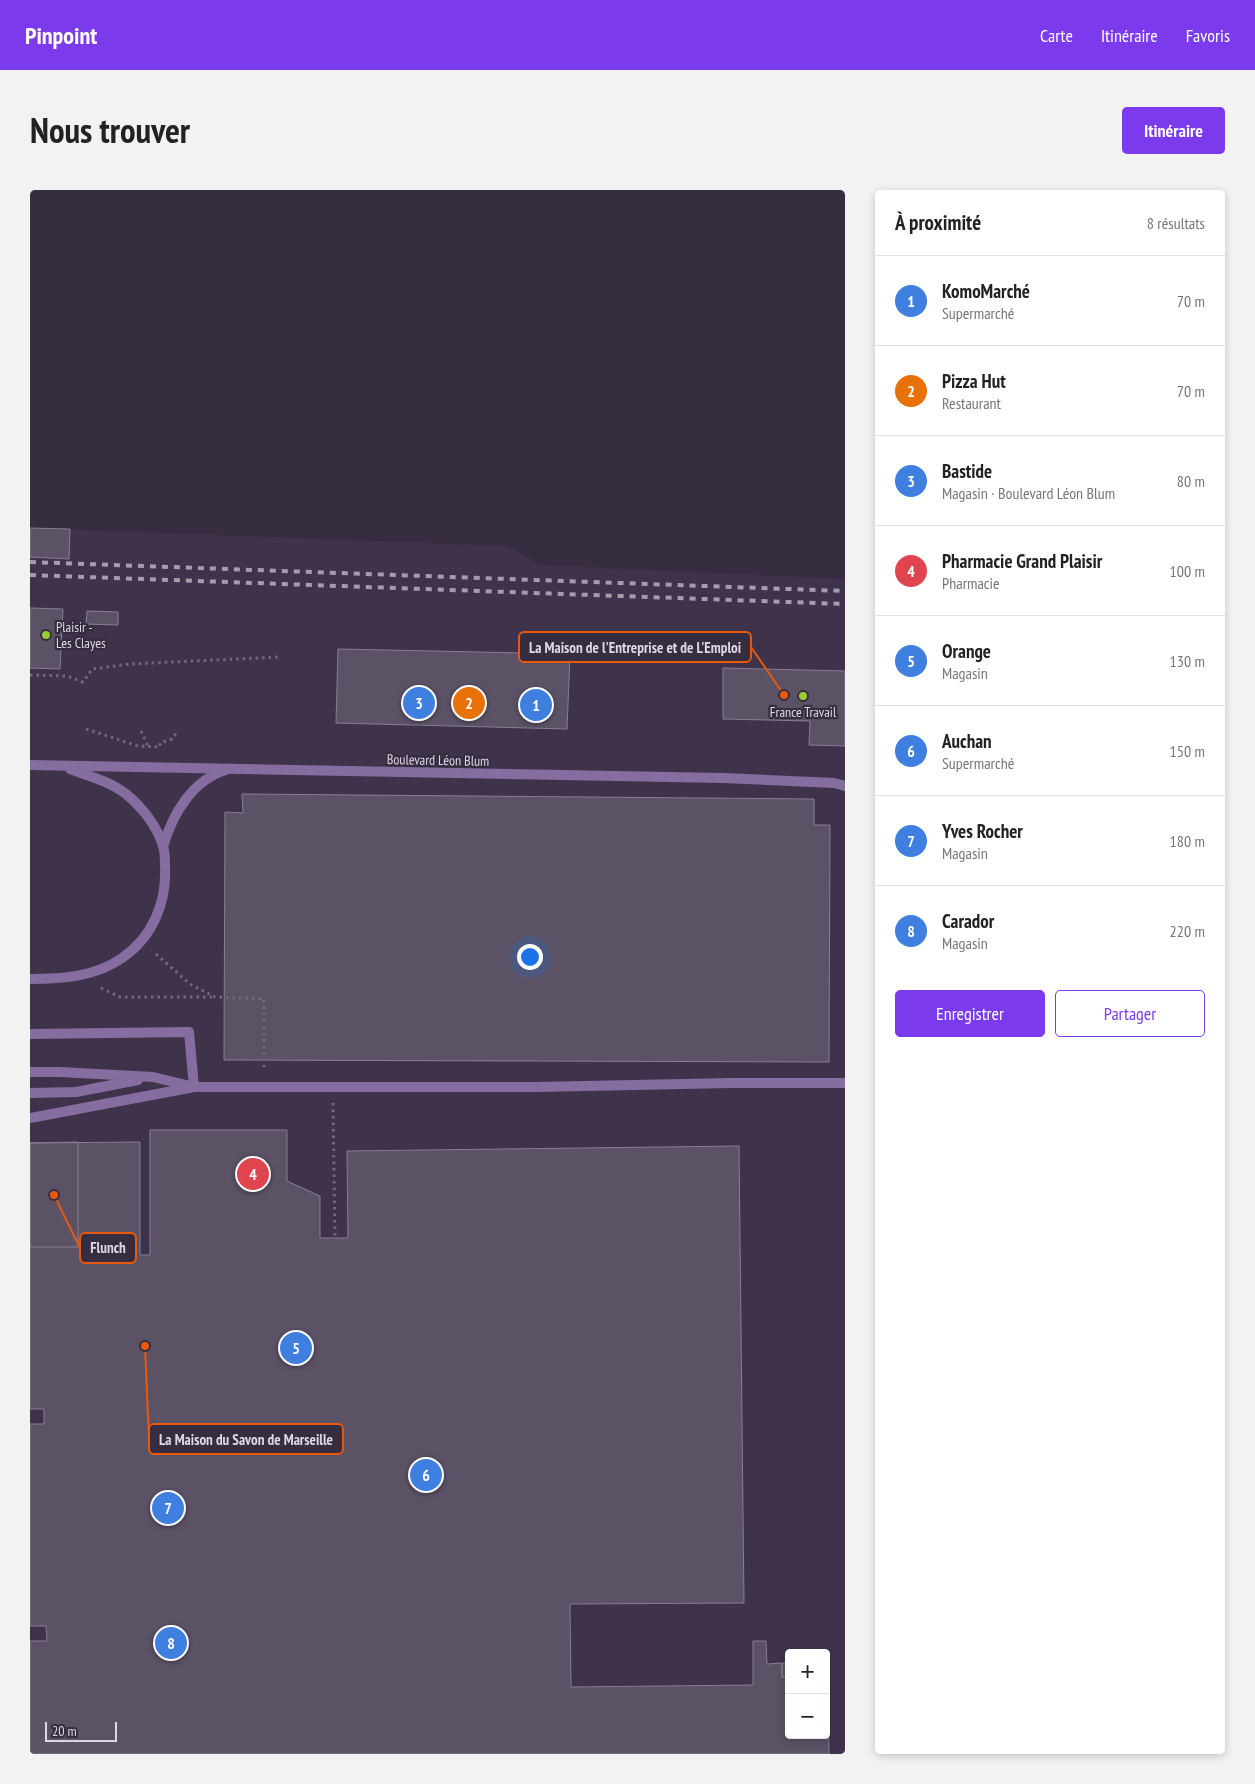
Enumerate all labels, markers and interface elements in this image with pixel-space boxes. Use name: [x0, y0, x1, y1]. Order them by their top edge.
text: Pinpoint: [25, 20, 97, 51]
text: Carte: [1040, 24, 1073, 47]
text: Itinéraire: [1101, 24, 1158, 47]
text: Favoris: [1186, 24, 1230, 47]
text: Nous trouver: [30, 107, 190, 153]
button: Itinéraire: [1122, 107, 1225, 154]
text: À proximité: [895, 209, 981, 236]
text: 8 résultats: [1147, 213, 1205, 233]
text: KomoMarché: [942, 279, 1030, 303]
text: 1: [907, 291, 915, 311]
text: 70 m: [1177, 291, 1205, 311]
text: Supermarché: [942, 303, 1014, 323]
text: Pizza Hut: [942, 369, 1006, 393]
text: 2: [907, 381, 915, 401]
text: 70 m: [1177, 381, 1205, 401]
text: Restaurant: [942, 393, 1001, 413]
text: Bastide: [942, 459, 992, 483]
text: 3: [907, 471, 915, 491]
text: 80 m: [1177, 471, 1205, 491]
text: Magasin · Boulevard Léon Blum: [942, 483, 1115, 503]
text: Pharmacie Grand Plaisir: [942, 549, 1102, 573]
text: 4: [907, 561, 915, 581]
text: 100 m: [1170, 561, 1205, 581]
text: Pharmacie: [942, 573, 1000, 593]
place label: Plaisir - Les Clayes: [56, 618, 106, 652]
marker: Plaisir - Les Clayes: [40, 629, 52, 641]
callout: La Maison de l'Entreprise et de L'Emploi: [519, 632, 751, 662]
text: La Maison de l'Entreprise et de L'Emploi: [529, 638, 741, 657]
text: Orange: [942, 639, 991, 663]
text: 5: [907, 651, 915, 671]
text: 130 m: [1170, 651, 1205, 671]
text: Magasin: [942, 663, 988, 683]
pin: 3: [403, 684, 435, 722]
pin: 2: [453, 684, 485, 722]
pin: 1: [520, 686, 552, 724]
marker: France Travail: [797, 690, 809, 702]
place label: France Travail: [770, 703, 837, 721]
text: Auchan: [942, 729, 992, 753]
text: 6: [907, 741, 915, 761]
text: 150 m: [1170, 741, 1205, 761]
street label: Boulevard Léon Blum: [387, 750, 489, 770]
text: Supermarché: [942, 753, 1014, 773]
text: Yves Rocher: [942, 819, 1023, 843]
text: 7: [907, 831, 915, 851]
text: 180 m: [1170, 831, 1205, 851]
text: Magasin: [942, 843, 988, 863]
text: Carador: [942, 909, 994, 933]
text: 8: [907, 921, 915, 941]
text: 220 m: [1170, 921, 1205, 941]
text: Magasin: [942, 933, 988, 953]
your location: [517, 944, 543, 970]
button: Enregistrer: [895, 990, 1045, 1037]
button: Partager: [1055, 990, 1205, 1037]
pin: 4: [237, 1155, 269, 1193]
callout: Flunch: [80, 1233, 136, 1263]
text: Flunch: [90, 1238, 126, 1257]
pin: 5: [280, 1329, 312, 1367]
callout: La Maison du Savon de Marseille: [149, 1424, 343, 1454]
text: La Maison du Savon de Marseille: [159, 1430, 333, 1449]
pin: 6: [410, 1456, 442, 1494]
pin: 7: [152, 1489, 184, 1527]
pin: 8: [155, 1624, 187, 1662]
map controls: [785, 1649, 830, 1739]
button: +: [785, 1649, 830, 1694]
button: −: [785, 1694, 830, 1739]
scale bar: [45, 1719, 118, 1742]
text: 20 m: [52, 1722, 77, 1740]

